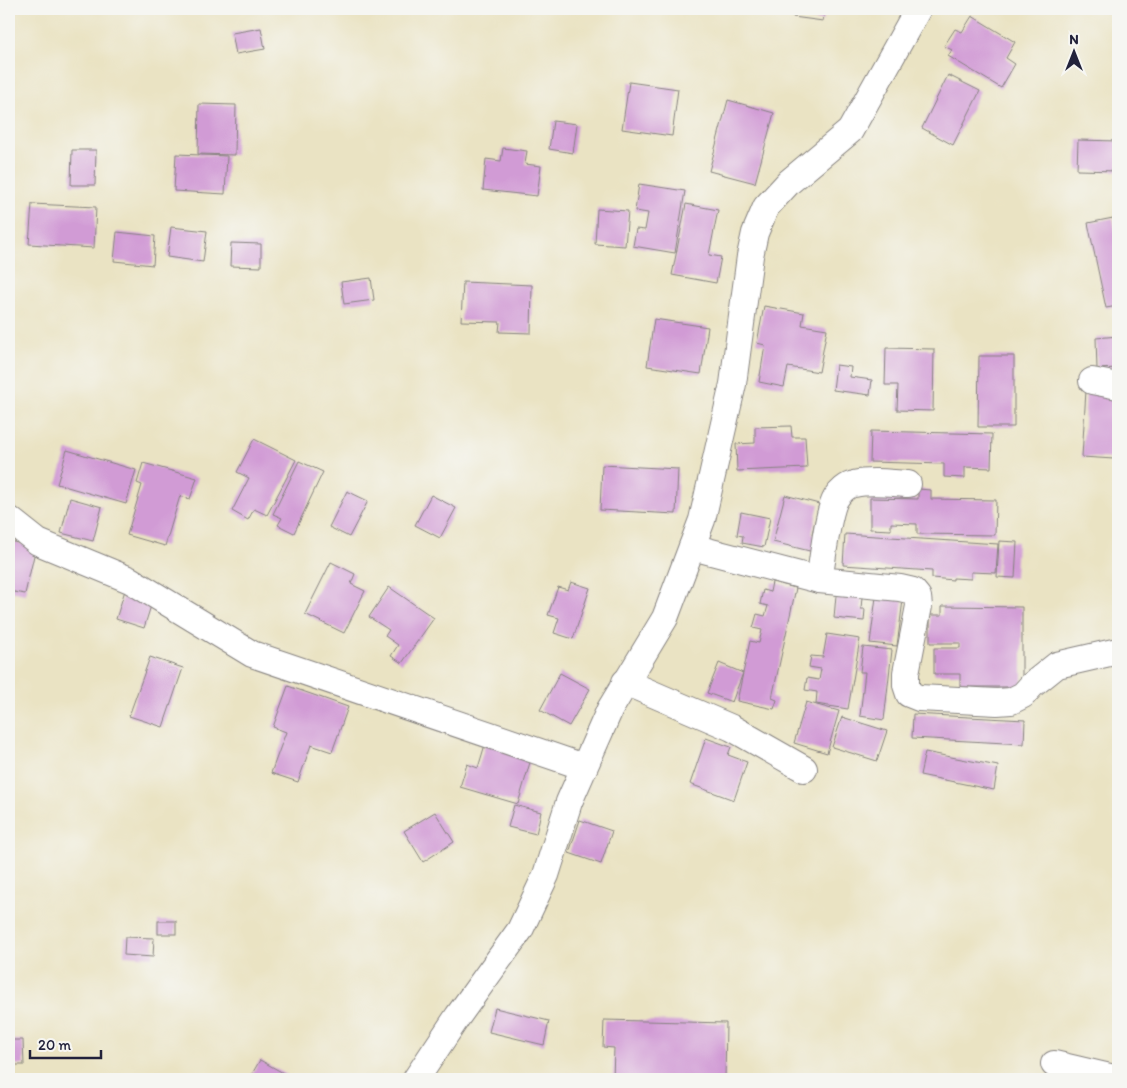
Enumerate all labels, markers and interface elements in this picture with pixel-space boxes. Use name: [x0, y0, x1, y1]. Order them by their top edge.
north arrow: [1050, 28, 1100, 78]
text: N: [1069, 31, 1079, 48]
scale bar: [30, 1028, 101, 1060]
text: 20 m: [38, 1036, 72, 1054]

